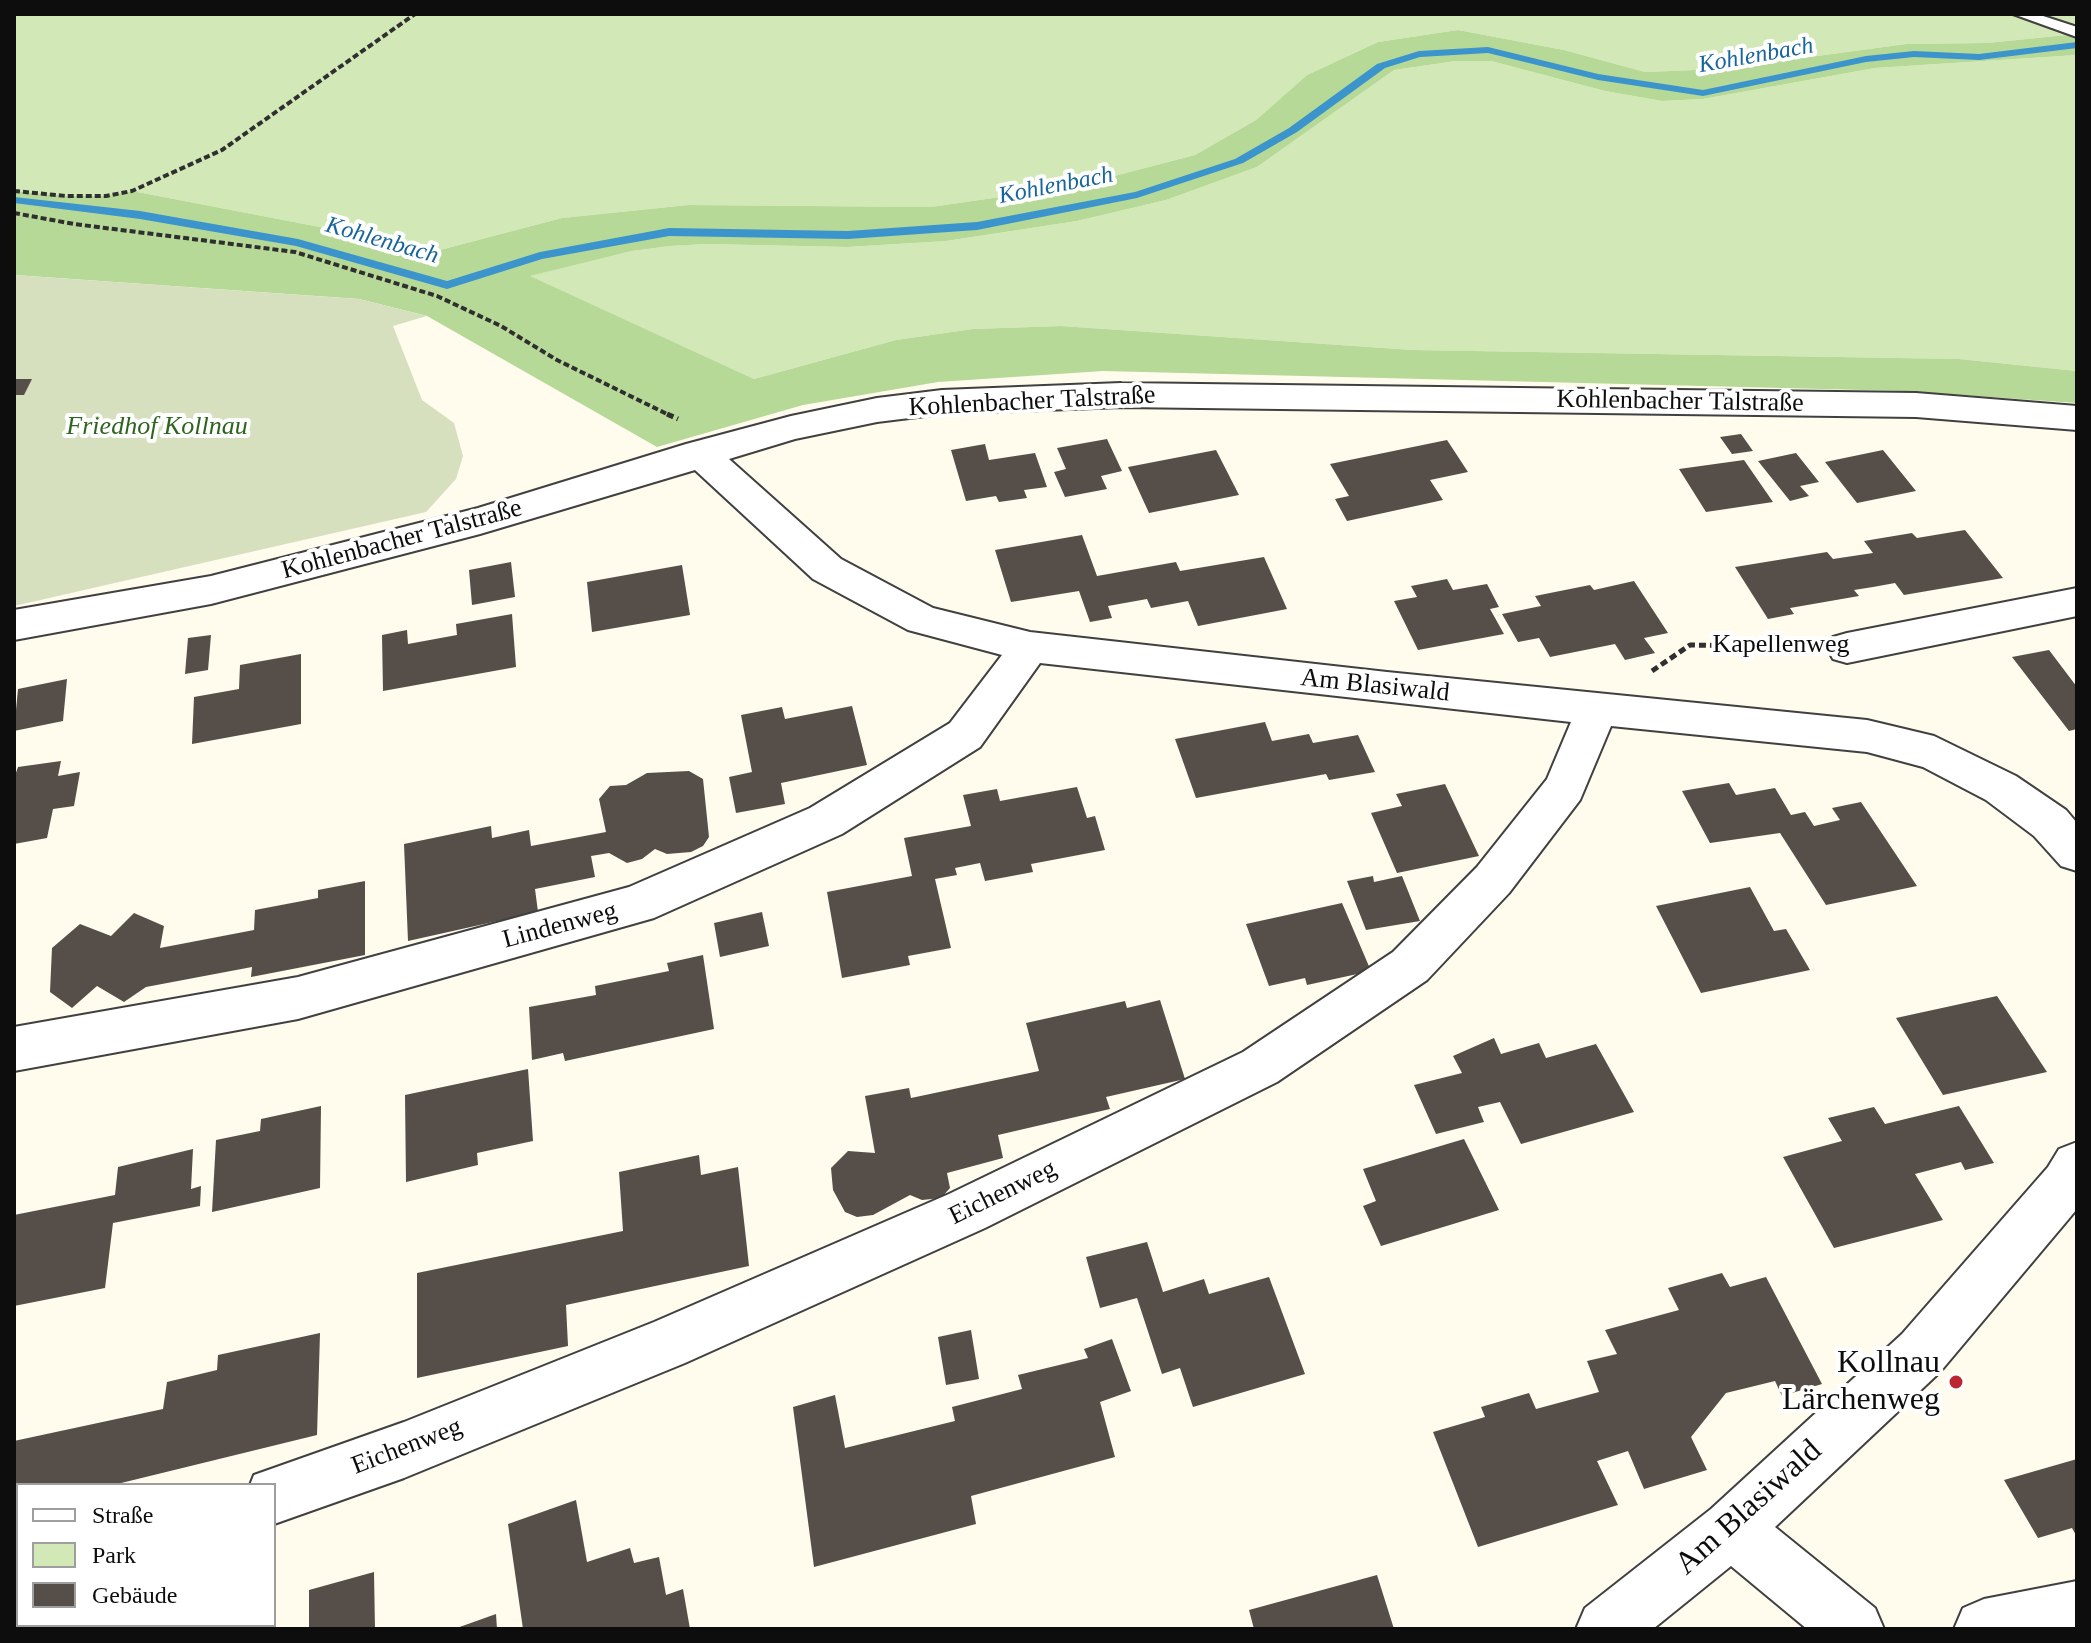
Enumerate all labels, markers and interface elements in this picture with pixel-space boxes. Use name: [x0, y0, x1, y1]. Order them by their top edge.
water label: Kohlenbach: [1696, 32, 1816, 80]
water label: Kohlenbach: [996, 161, 1116, 211]
water label: Kohlenbach: [322, 211, 442, 271]
street label: Kohlenbacher Talstraße: [908, 380, 1156, 424]
street label: Kohlenbacher Talstraße: [1556, 384, 1804, 420]
park label: Friedhof Kollnau: [66, 411, 248, 443]
street label: Kohlenbacher Talstraße: [279, 493, 525, 587]
street label: Kapellenweg: [1712, 629, 1850, 661]
street label: Am Blasiwald: [1299, 663, 1451, 709]
street label: Lindenweg: [499, 896, 621, 956]
street label: Eichenweg: [944, 1154, 1062, 1232]
place label: Kollnau Lärchenweg: [1782, 1345, 1940, 1420]
marker: Kollnau Lärchenweg: [1947, 1373, 1965, 1391]
street label: Eichenweg: [347, 1412, 467, 1482]
street label: Am Blasiwald: [1668, 1432, 1830, 1584]
legend: [16, 1483, 276, 1627]
text: Straße: [92, 1502, 153, 1528]
text: Park: [92, 1542, 136, 1568]
text: Gebäude: [92, 1582, 177, 1608]

